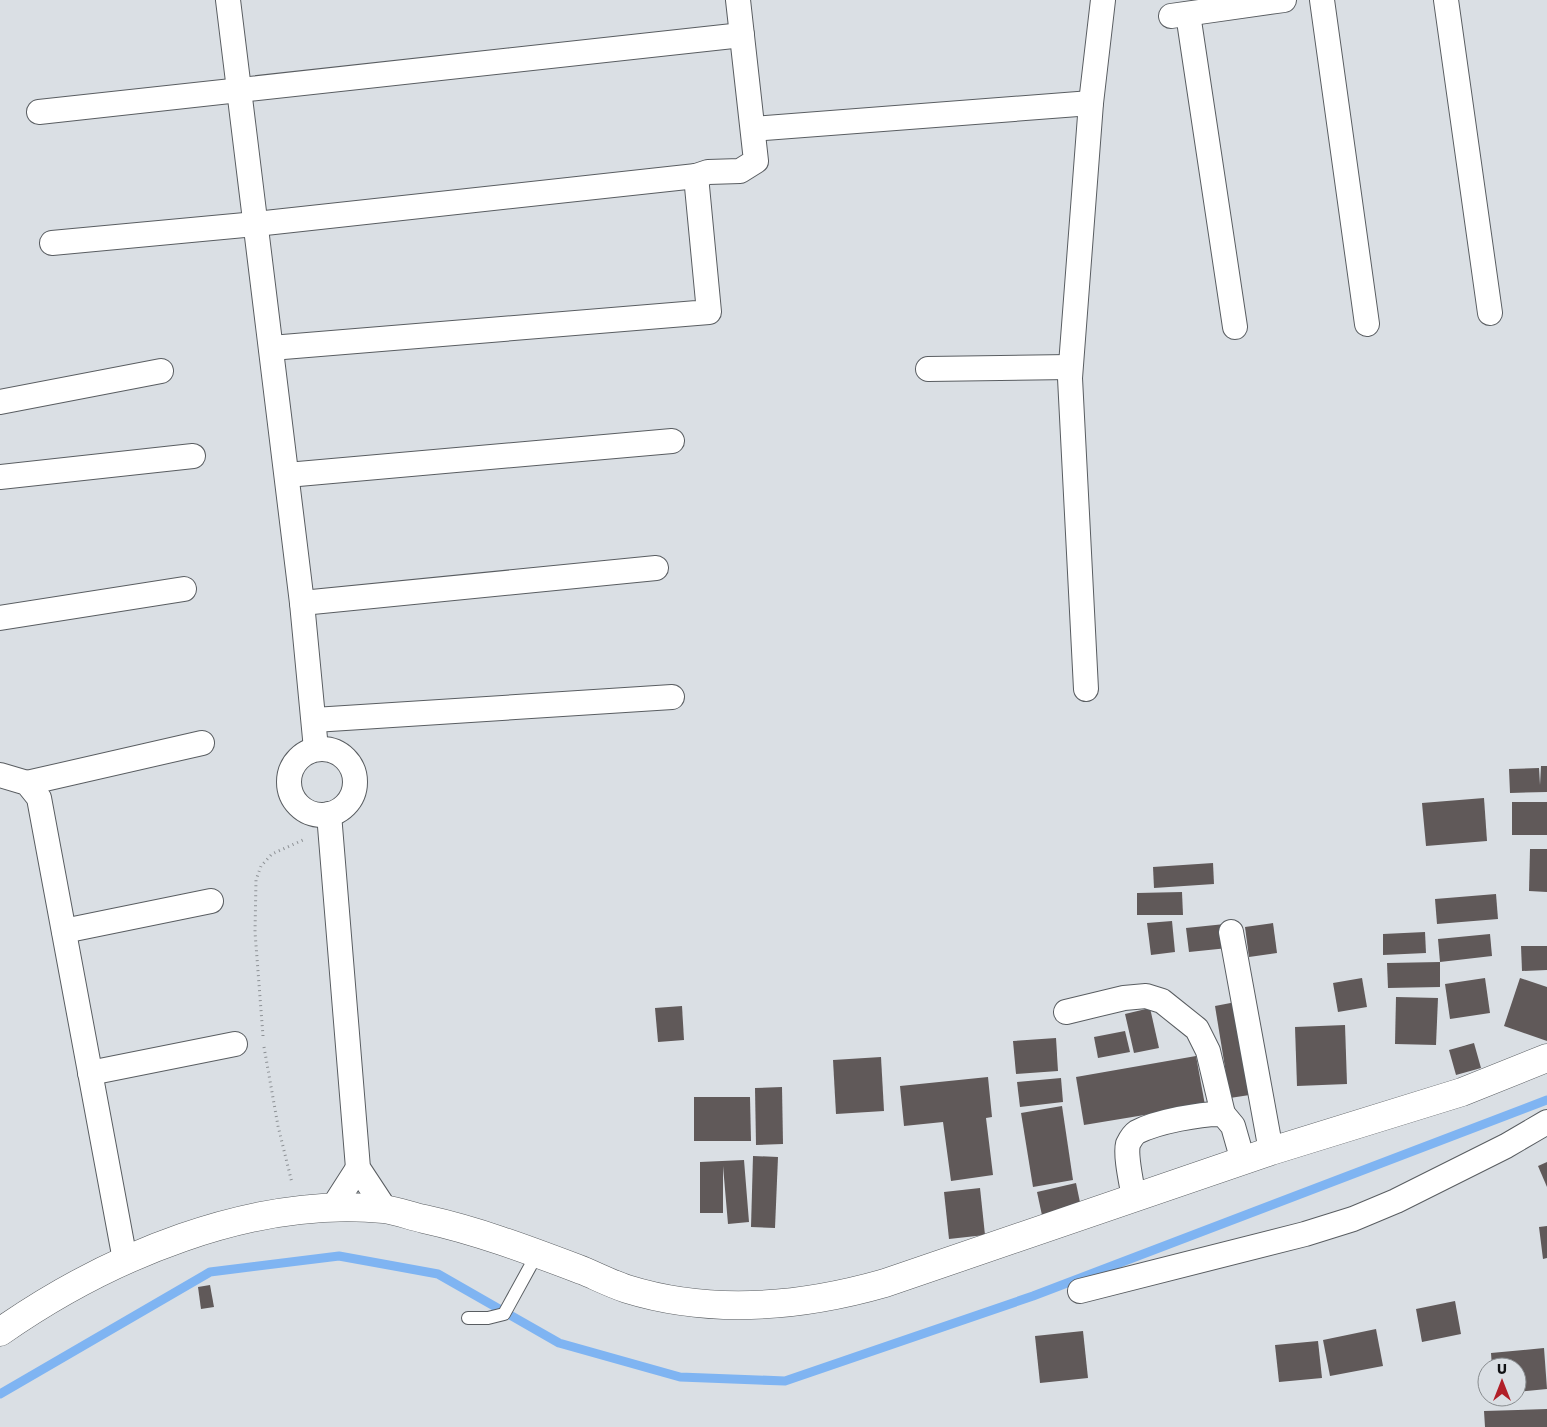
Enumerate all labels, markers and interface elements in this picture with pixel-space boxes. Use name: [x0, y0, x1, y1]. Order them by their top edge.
north arrow: [1477, 1357, 1527, 1407]
text: U: [1497, 1359, 1507, 1379]

